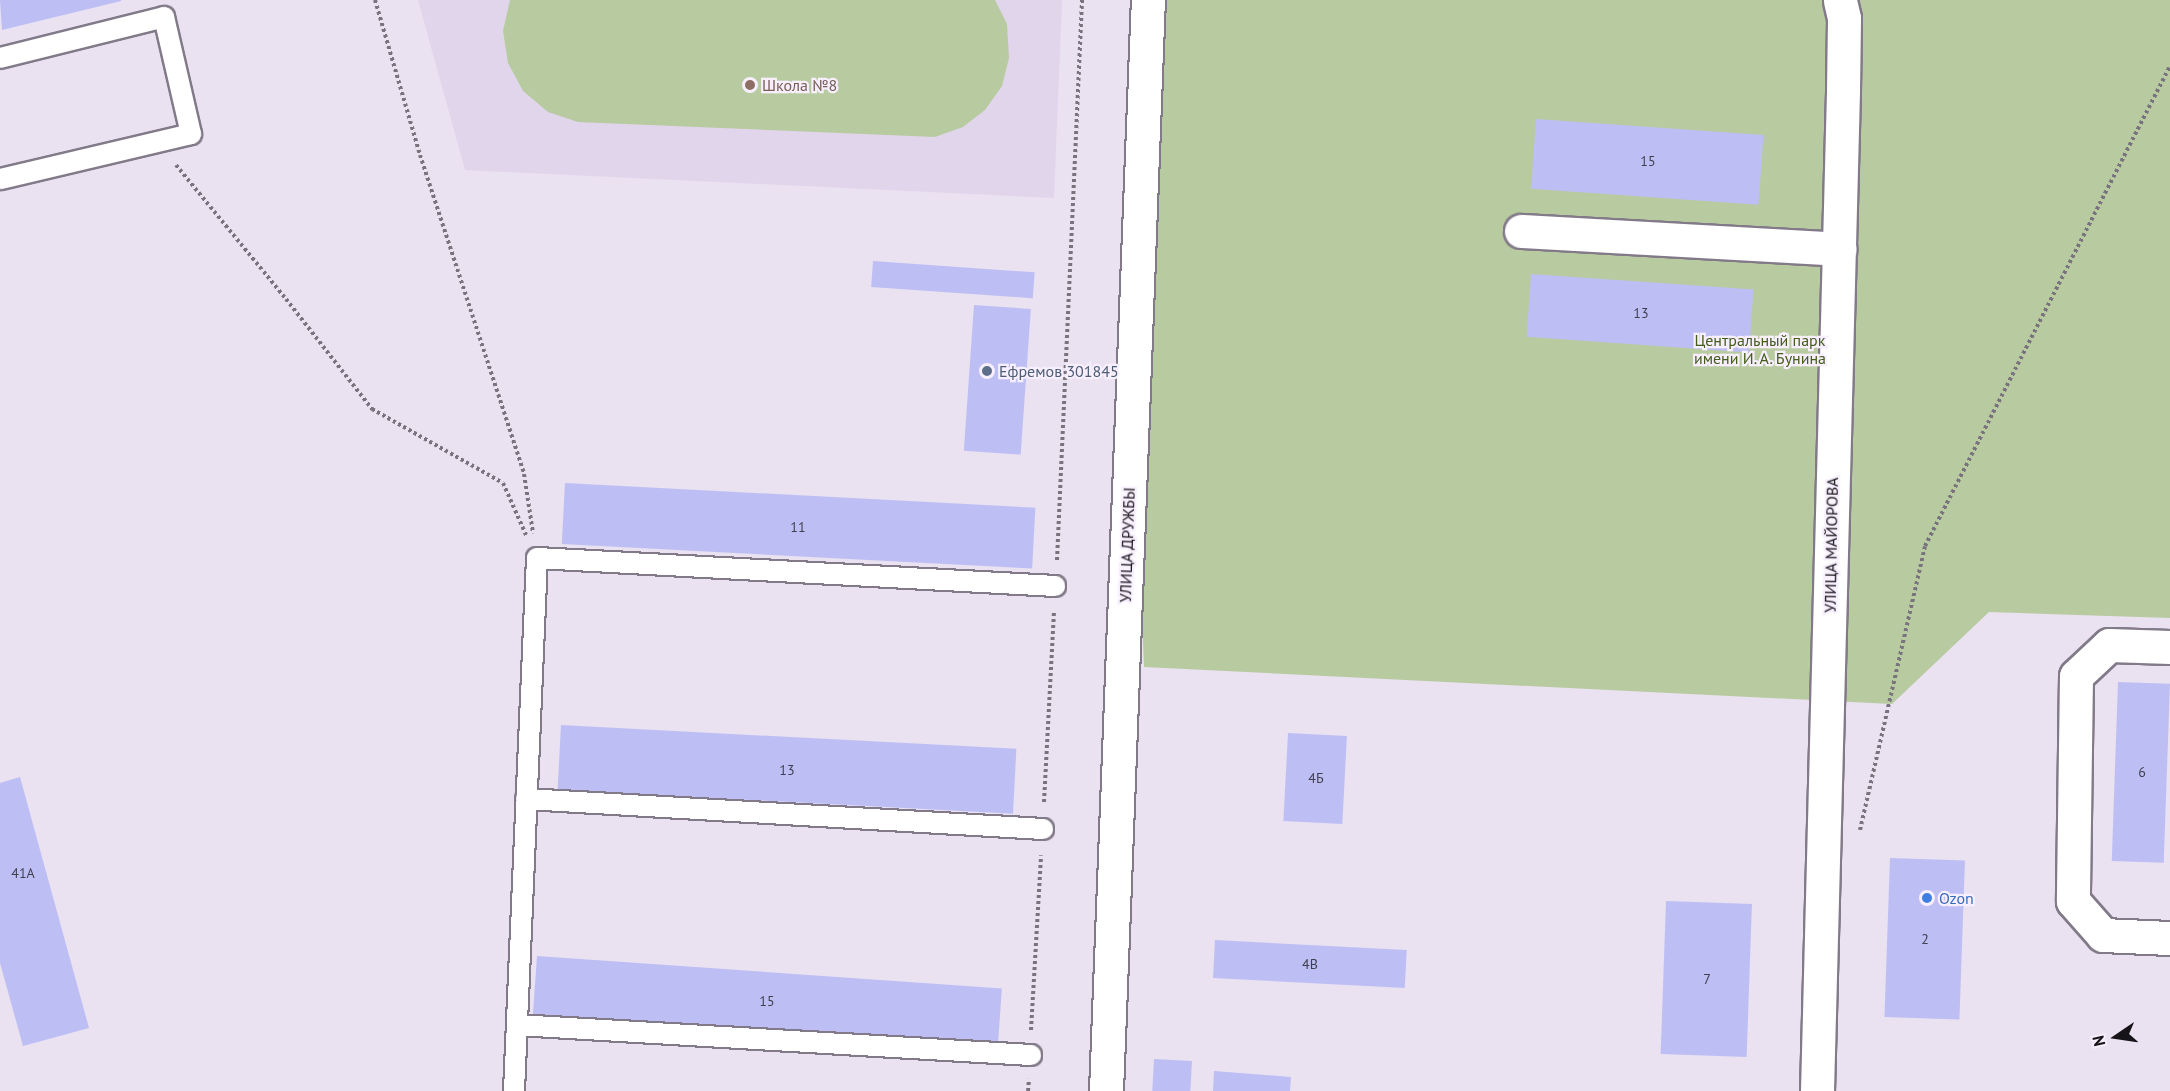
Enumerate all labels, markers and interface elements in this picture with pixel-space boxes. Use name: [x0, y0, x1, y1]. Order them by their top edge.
place label: Школа №8: [762, 75, 837, 95]
marker: Школа №8: [743, 78, 757, 92]
house number: 15: [1640, 153, 1656, 169]
house number: 13: [1633, 305, 1649, 321]
park label: Центральный парк имени И. А. Бунина: [1692, 330, 1828, 368]
place label: Ефремов 301845: [999, 361, 1119, 381]
marker: Ефремов 301845: [980, 364, 994, 378]
street label: УЛИЦА МАЙОРОВА: [1820, 477, 1842, 613]
street label: УЛИЦА ДРУЖБЫ: [1115, 487, 1139, 603]
house number: 11: [790, 519, 806, 535]
house number: 13: [779, 762, 795, 778]
house number: 6: [2138, 764, 2146, 780]
house number: 4Б: [1308, 770, 1324, 786]
house number: 41А: [11, 865, 35, 881]
place label: Ozon: [1939, 888, 1974, 908]
marker: Ozon: [1920, 891, 1934, 905]
house number: 2: [1921, 931, 1929, 947]
house number: 4В: [1302, 956, 1318, 972]
house number: 7: [1703, 971, 1711, 987]
house number: 15: [759, 993, 775, 1009]
north arrow: [2086, 1007, 2146, 1067]
text: N: [2088, 1034, 2109, 1048]

